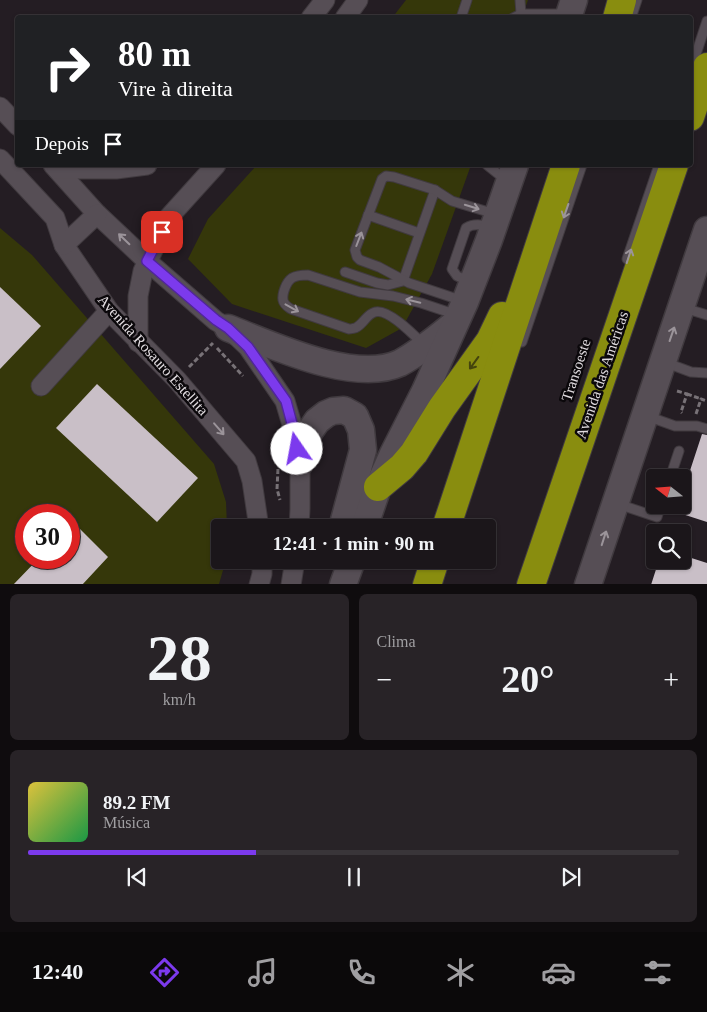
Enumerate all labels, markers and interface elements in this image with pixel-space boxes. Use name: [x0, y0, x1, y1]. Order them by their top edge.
icon: right: [35, 35, 100, 100]
text: 80 m: [118, 35, 191, 74]
text: Vire à direita: [118, 76, 233, 101]
icon: arrive: [99, 130, 127, 158]
text: Depois: [35, 133, 89, 154]
one-way arrow: [464, 203, 480, 213]
one-way arrow: [561, 203, 570, 218]
pin: [141, 211, 183, 253]
icon: arrive: [148, 218, 176, 246]
one-way arrow: [355, 232, 364, 248]
one-way arrow: [118, 233, 131, 245]
one-way arrow: [624, 248, 634, 264]
street label: Avenida Rosauro Estellita: [95, 292, 211, 419]
one-way arrow: [405, 296, 421, 305]
one-way arrow: [285, 303, 300, 313]
street label: Avenida das Américas: [573, 309, 631, 441]
one-way arrow: [667, 326, 677, 342]
street label: Transoeste: [558, 337, 594, 403]
one-way arrow: [469, 356, 479, 370]
position arrow: [270, 422, 322, 474]
one-way arrow: [213, 423, 225, 436]
north arrow: [646, 469, 691, 514]
map controls: [646, 469, 691, 569]
speed limit sign: 30: [15, 504, 80, 569]
button: search: [646, 524, 691, 569]
one-way arrow: [599, 530, 609, 546]
text: 12:41 · 1 min · 90 m: [273, 533, 434, 554]
text: 28: [147, 622, 212, 694]
text: Clima: [377, 633, 416, 650]
text: 20°: [501, 658, 554, 700]
text: −: [377, 664, 392, 695]
text: +: [663, 664, 679, 695]
text: km/h: [163, 691, 196, 708]
text: 89.2 FM: [103, 792, 171, 813]
text: Música: [103, 814, 150, 831]
icon: previous: [123, 863, 151, 891]
icon: pause: [340, 863, 368, 891]
icon: next: [557, 863, 585, 891]
icon: directions: [147, 955, 182, 990]
icon: music: [245, 955, 280, 990]
icon: phone: [344, 955, 379, 990]
icon: climate: [443, 955, 478, 990]
icon: car: [541, 955, 576, 990]
icon: filters: [640, 955, 675, 990]
text: 12:40: [32, 959, 83, 984]

